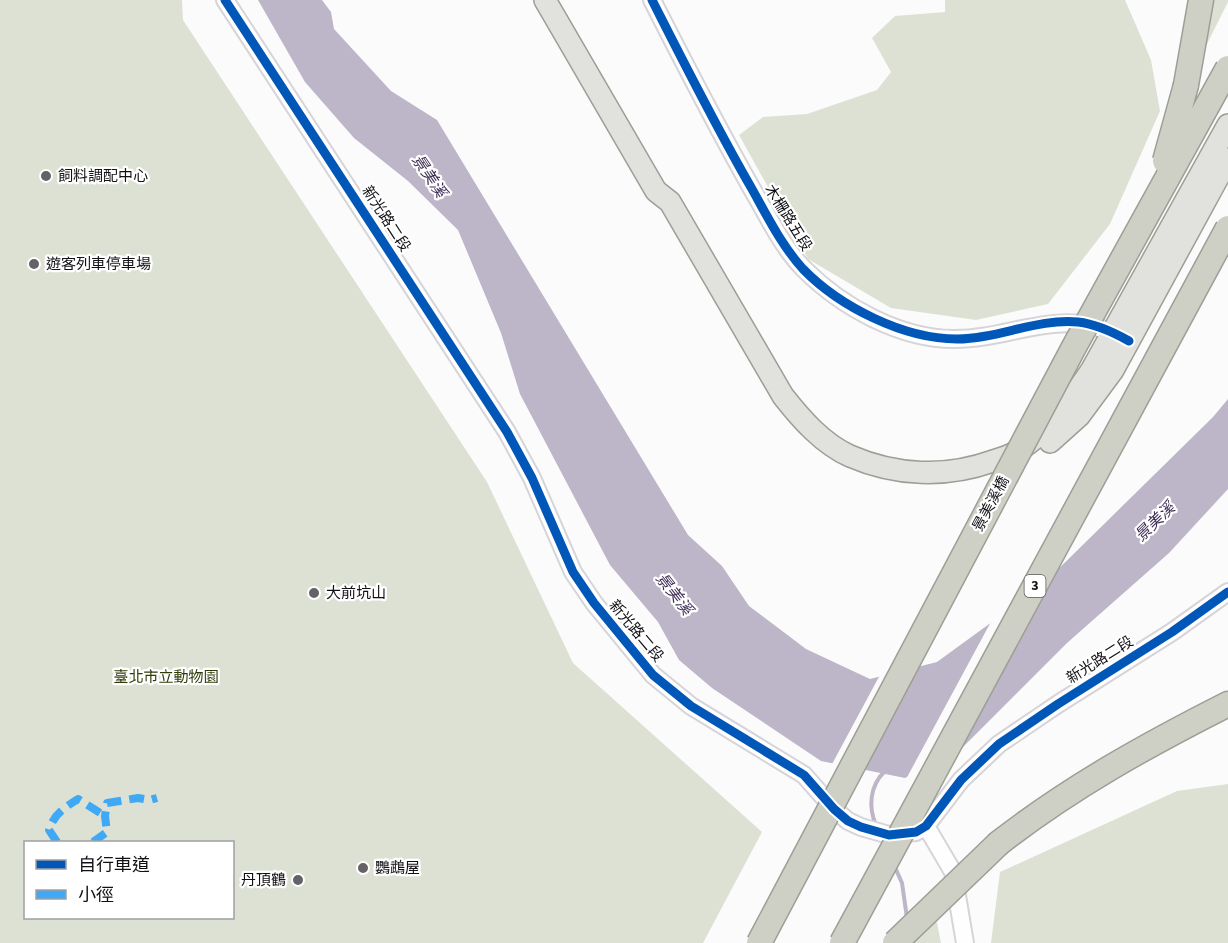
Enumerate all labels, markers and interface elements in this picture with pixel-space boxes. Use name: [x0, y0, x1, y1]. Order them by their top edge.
water label: 景美溪: [406, 150, 453, 204]
place label: 飼料調配中心: [58, 166, 148, 187]
marker: 飼料調配中心: [39, 169, 53, 183]
street label: 木柵路五段: [759, 181, 817, 255]
street label: 新光路二段: [357, 182, 415, 256]
place label: 遊客列車停車場: [46, 254, 151, 275]
marker: 遊客列車停車場: [27, 257, 41, 271]
street label: 景美溪橋: [968, 473, 1014, 535]
water label: 景美溪: [1130, 496, 1181, 547]
water label: 景美溪: [651, 568, 699, 621]
road number: 3: [1024, 575, 1046, 597]
place label: 大前坑山: [326, 583, 386, 604]
marker: 大前坑山: [307, 586, 321, 600]
street label: 新光路二段: [604, 596, 668, 666]
street label: 新光路二段: [1063, 631, 1137, 689]
park label: 臺北市立動物園: [113, 667, 219, 688]
legend: [24, 841, 234, 919]
text: 自行車道: [78, 853, 150, 878]
place label: 鸚鵡屋: [375, 858, 420, 879]
marker: 鸚鵡屋: [356, 861, 370, 875]
place label: 丹頂鶴: [241, 870, 286, 891]
marker: 丹頂鶴: [291, 873, 305, 887]
text: 小徑: [78, 883, 114, 908]

